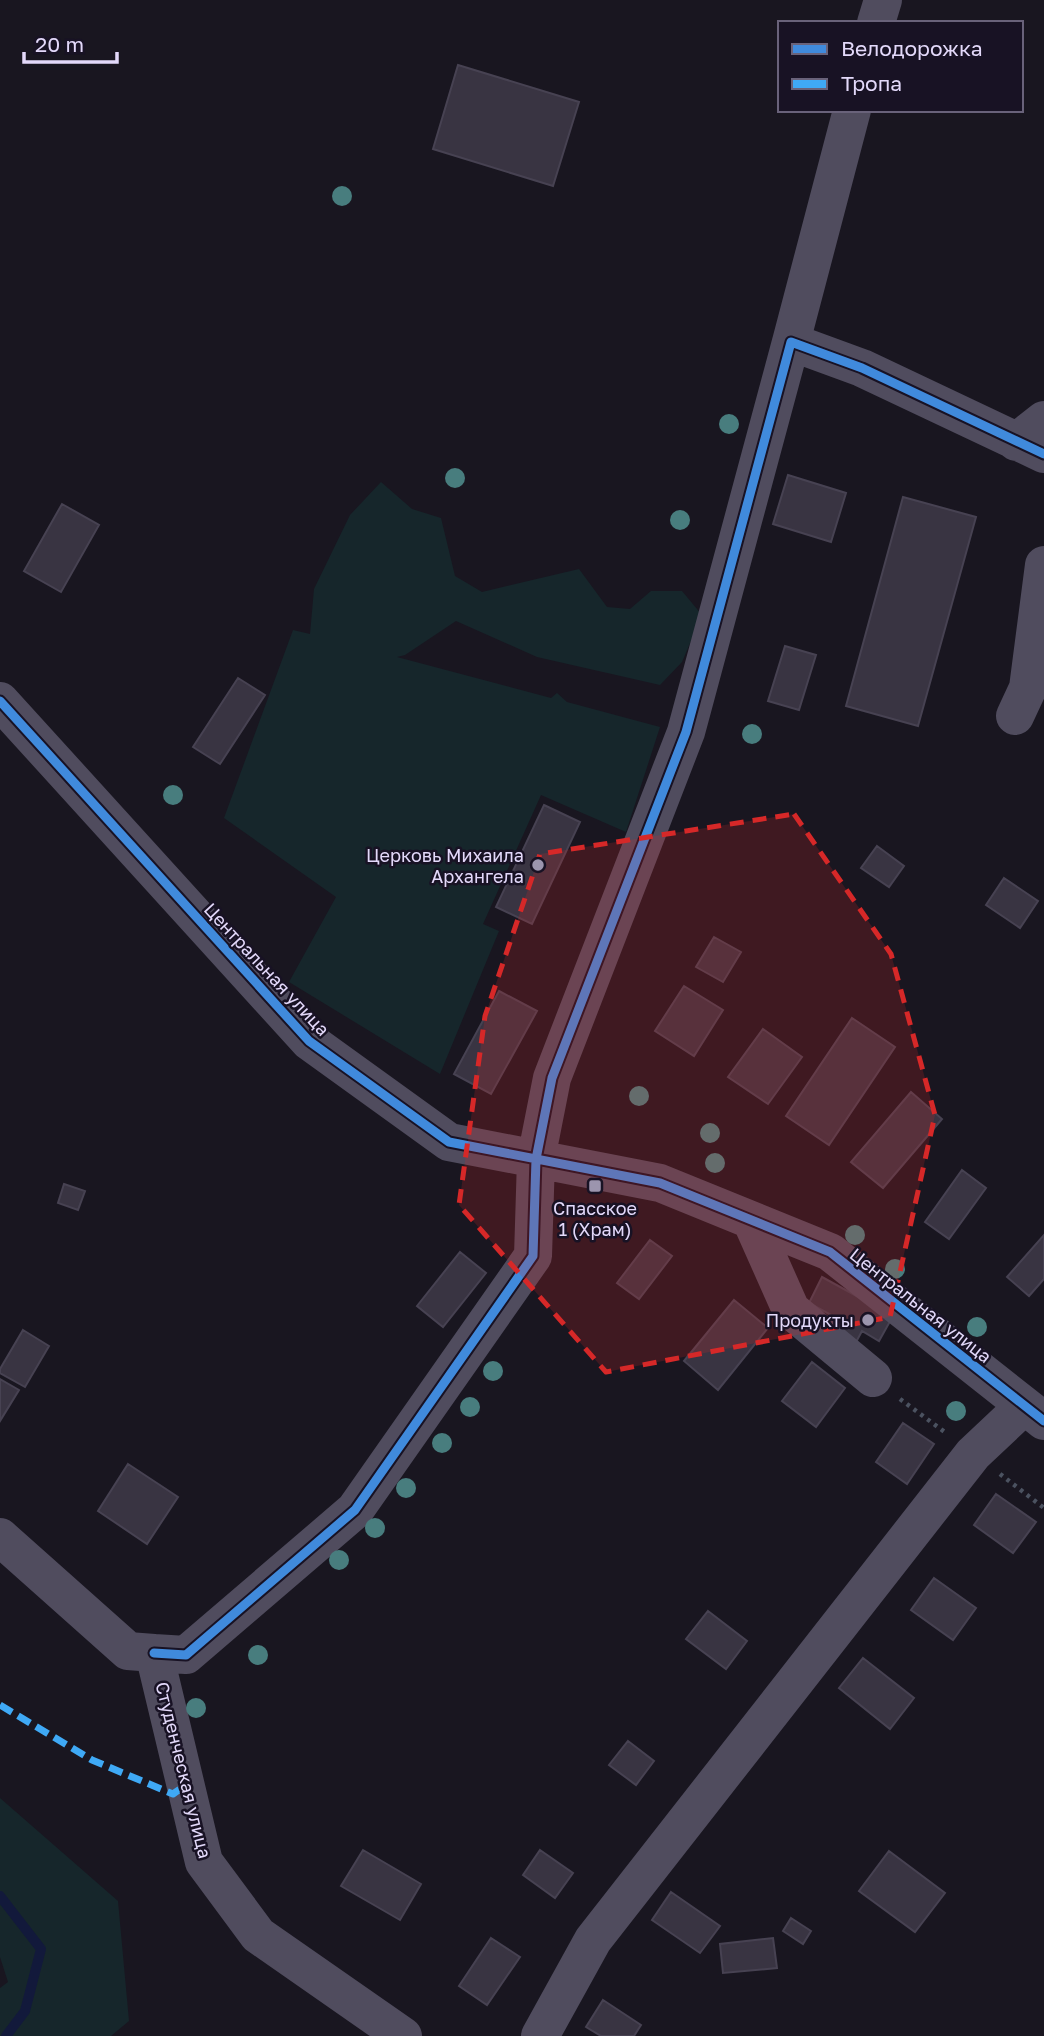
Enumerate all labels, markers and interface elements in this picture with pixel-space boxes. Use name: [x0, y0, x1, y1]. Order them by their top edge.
scale bar: [24, 21, 117, 65]
legend: [778, 21, 1023, 112]
text: 20 m: [35, 31, 84, 57]
text: Велодорожка: [841, 35, 983, 61]
text: Тропа: [841, 70, 902, 96]
place label: Церковь Михаила Архангела: [366, 844, 524, 887]
marker: Церковь Михаила Архангела: [530, 857, 546, 873]
street label: Центральная улица: [200, 898, 334, 1040]
marker: Спасское 1 (Храм): [587, 1178, 603, 1194]
place label: Спасское 1 (Храм): [553, 1197, 637, 1240]
street label: Центральная улица: [846, 1243, 996, 1367]
place label: Продукты: [766, 1309, 854, 1331]
marker: Продукты: [860, 1312, 876, 1328]
street label: Студенческая улица: [151, 1679, 217, 1861]

